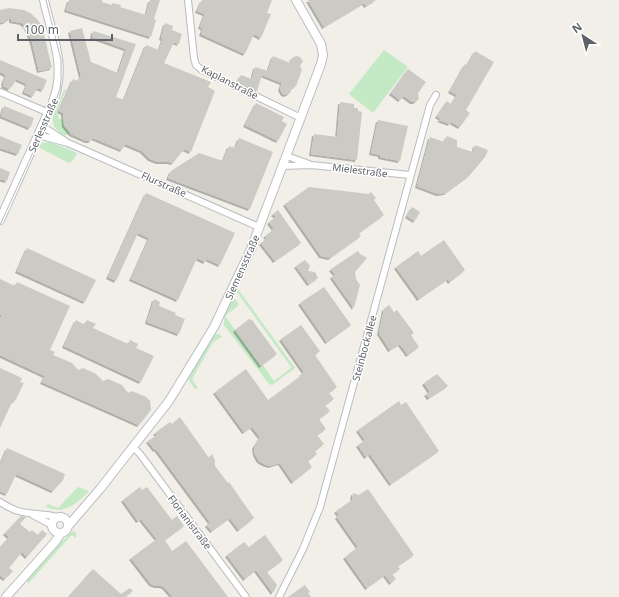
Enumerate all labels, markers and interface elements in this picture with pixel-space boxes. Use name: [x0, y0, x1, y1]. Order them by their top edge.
scale bar: [18, 16, 112, 42]
north arrow: [563, 16, 603, 56]
text: N: [569, 19, 585, 36]
text: 100 m: [24, 21, 59, 38]
street label: Kaplanstraße: [199, 62, 261, 103]
street label: Serlesstraße: [25, 95, 61, 154]
street label: Mielestraße: [332, 160, 389, 180]
street label: Flurstraße: [139, 168, 189, 200]
street label: Siemensstraße: [221, 232, 263, 302]
street label: Steinbockallee: [348, 313, 380, 383]
street label: Florianistraße: [165, 492, 215, 552]

